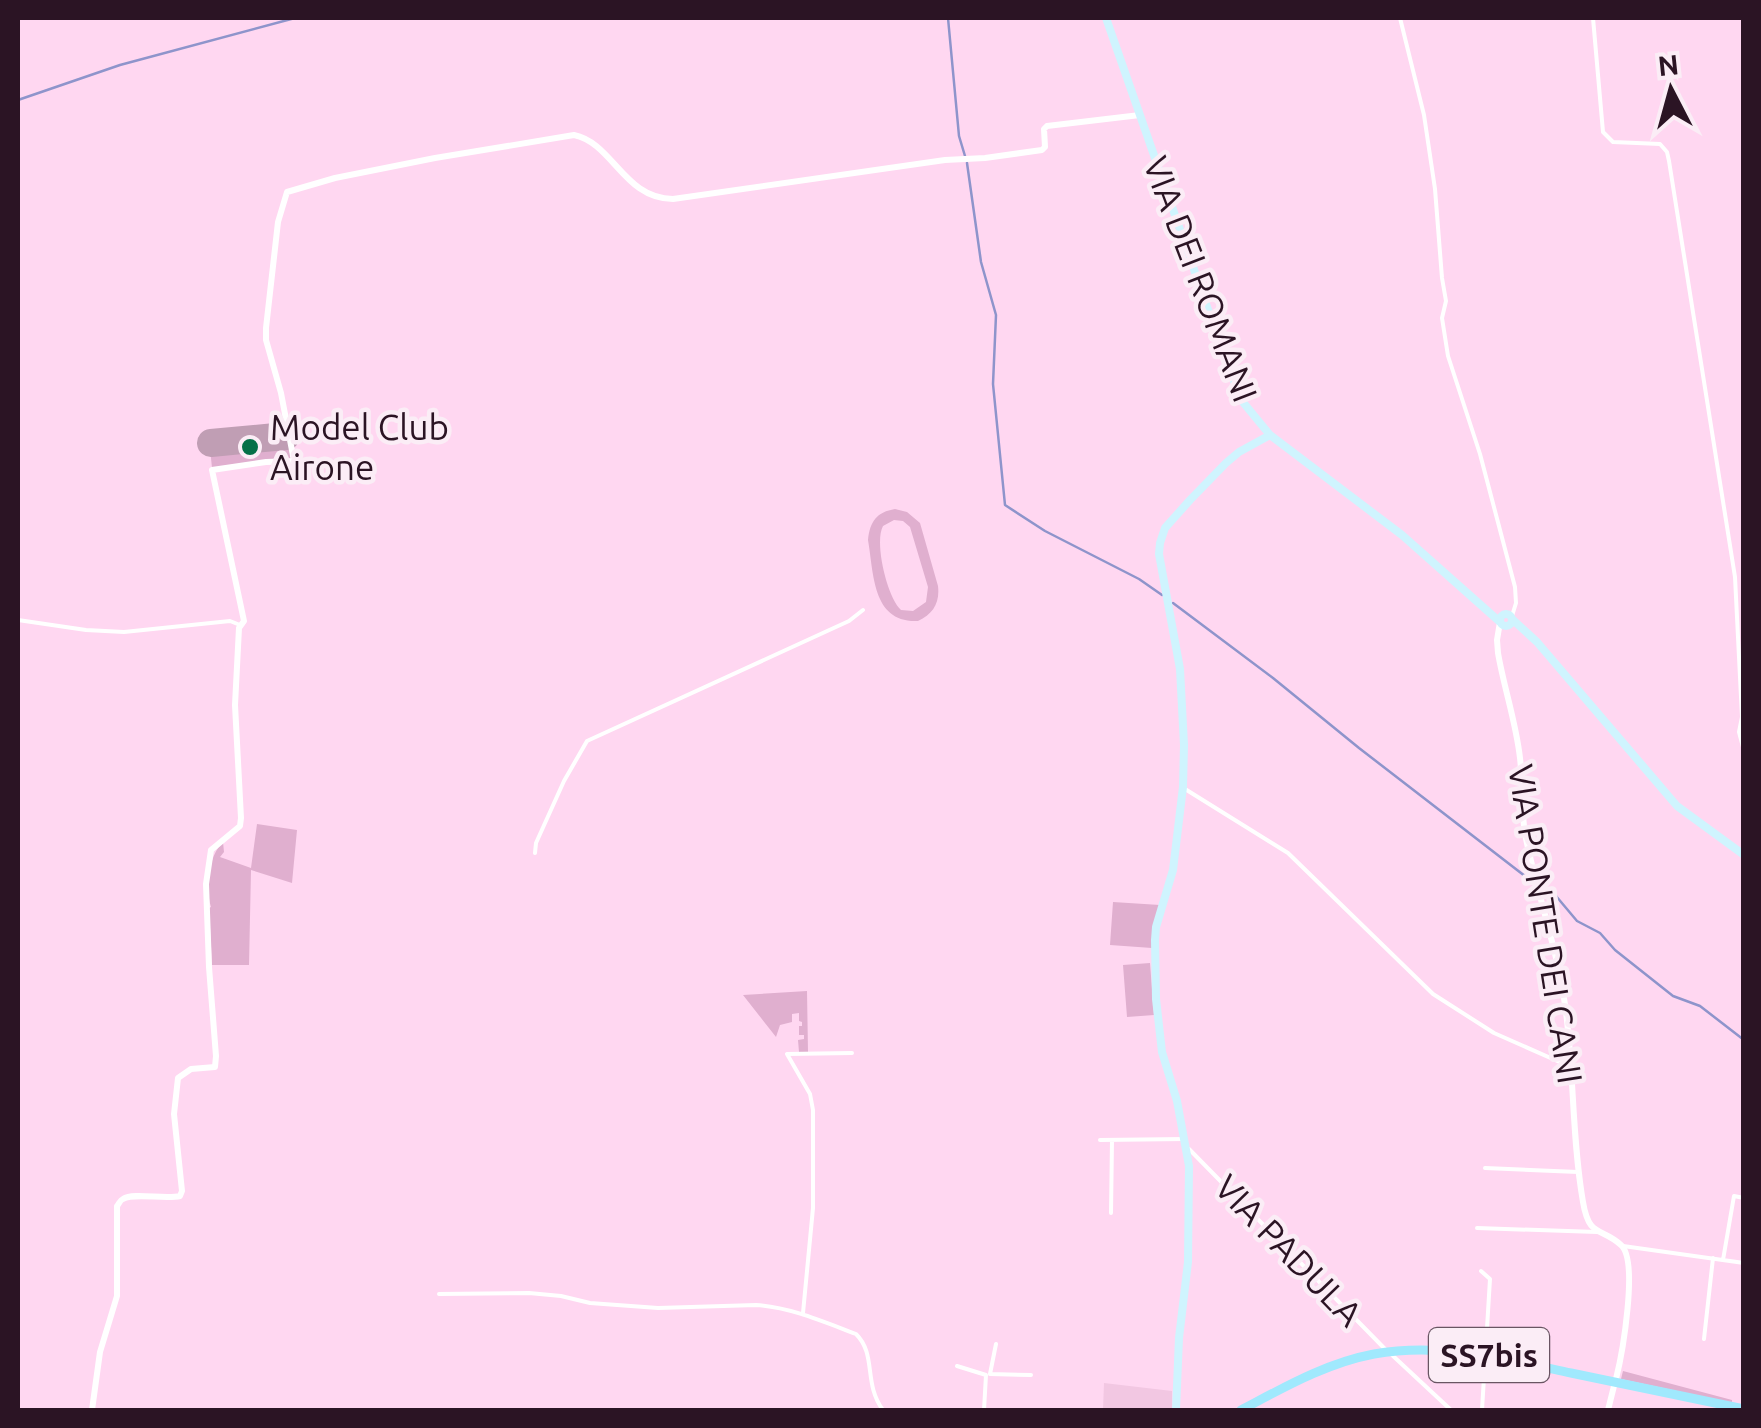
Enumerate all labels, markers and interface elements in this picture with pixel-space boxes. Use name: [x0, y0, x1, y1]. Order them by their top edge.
north arrow: [1621, 40, 1721, 140]
text: N: [1656, 48, 1680, 81]
street label: VIA DEI ROMANI: [1136, 151, 1266, 407]
place label: Model Club Airone: [270, 407, 449, 487]
marker: Model Club Airone: [239, 436, 261, 458]
street label: VIA PONTE DEI CANI: [1501, 762, 1591, 1086]
street label: VIA PADULA: [1207, 1166, 1371, 1334]
road number: SS7bis: [1429, 1328, 1549, 1382]

